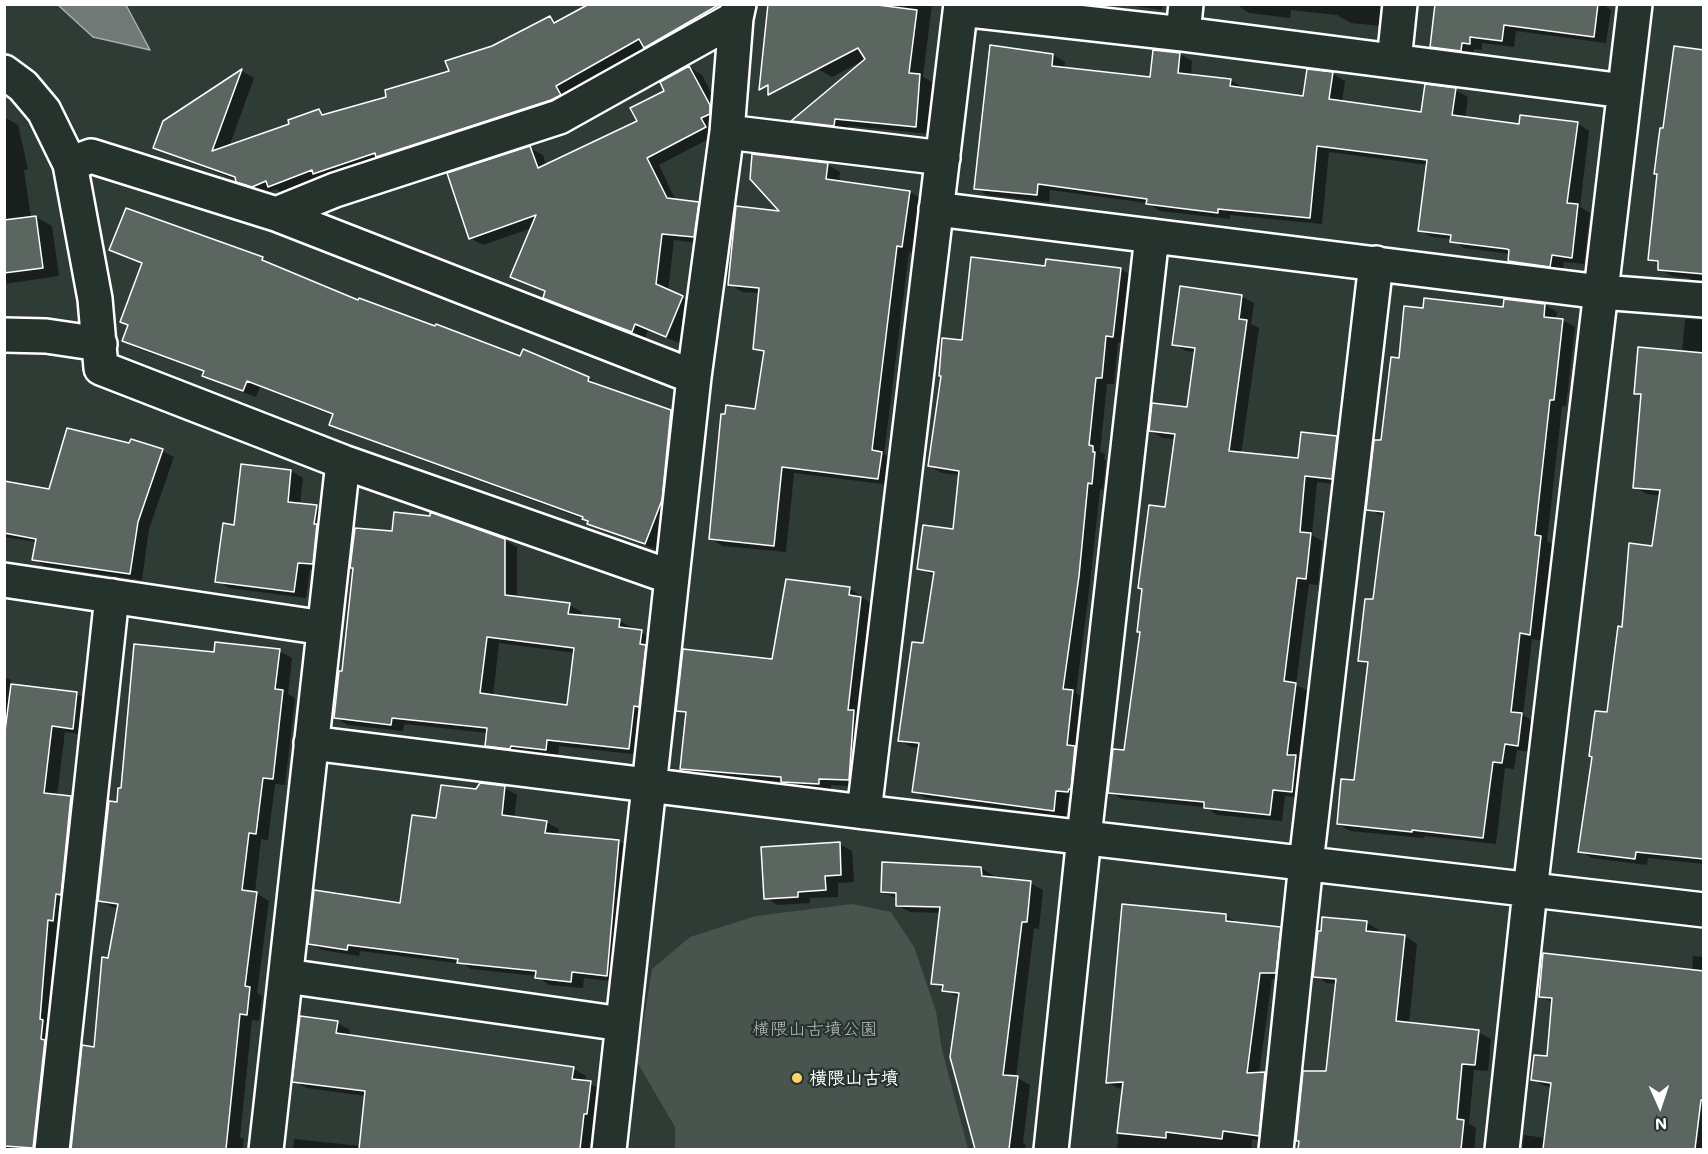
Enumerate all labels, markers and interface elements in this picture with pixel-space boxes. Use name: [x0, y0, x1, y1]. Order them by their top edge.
park label: 横隈山古墳公園: [752, 1018, 878, 1040]
place label: 横隈山古墳: [809, 1067, 899, 1089]
marker: 横隈山古墳: [790, 1071, 804, 1085]
north arrow: [1630, 1076, 1690, 1136]
text: N: [1654, 1114, 1668, 1135]

